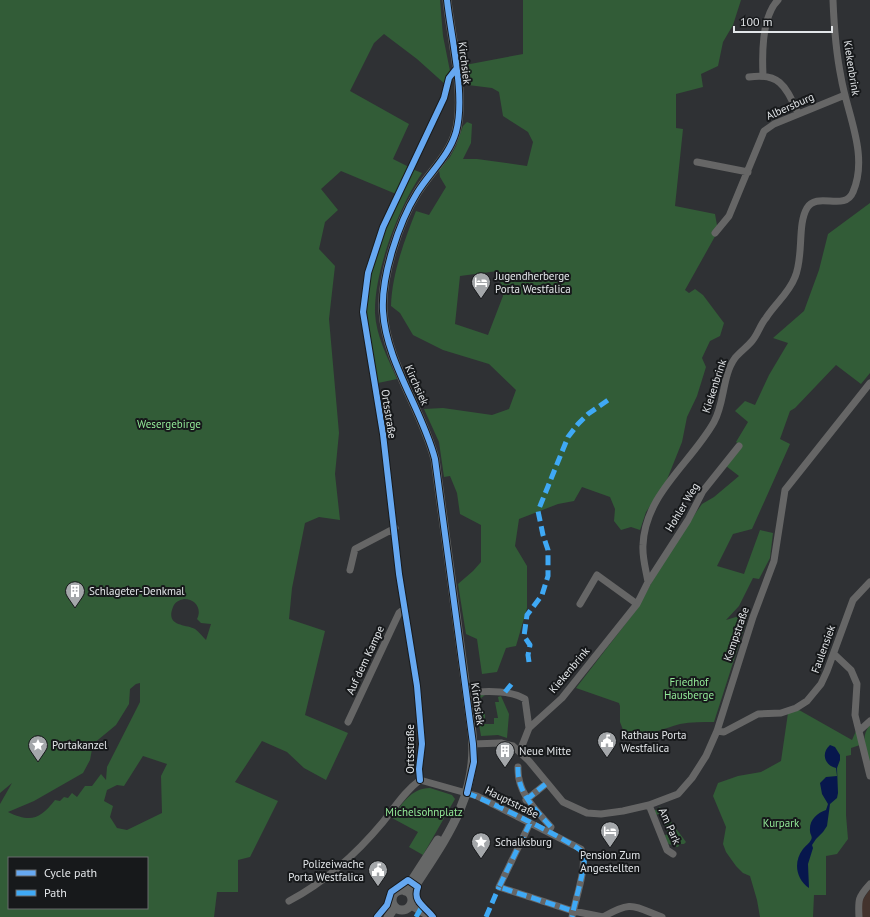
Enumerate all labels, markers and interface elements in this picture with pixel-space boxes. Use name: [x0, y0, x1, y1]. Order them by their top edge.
scale bar: [734, 8, 832, 34]
text: 100 m: [740, 14, 773, 29]
street label: Kiekenbrink: [841, 39, 863, 97]
street label: Kirchsiek: [455, 41, 475, 86]
street label: Albersburg: [764, 89, 816, 123]
place label: Jugendherberge Porta Westfalica: [494, 269, 571, 296]
hotel icon: Jugendherberge Porta Westfalica: [470, 271, 492, 299]
street label: Kiekenbrink: [699, 357, 730, 415]
street label: Kirchsiek: [402, 363, 432, 408]
street label: Ortsstraße: [378, 388, 400, 440]
park label: Wesergebirge: [137, 417, 201, 431]
street label: Hohler Weg: [662, 480, 702, 534]
building icon: Schlageter-Denkmal: [64, 580, 86, 608]
place label: Schlageter-Denkmal: [89, 584, 185, 598]
street label: Kempstraße: [720, 605, 752, 663]
street label: Faulensiek: [808, 622, 838, 675]
street label: Auf dem Kampe: [343, 623, 387, 697]
street label: Kiekenbrink: [546, 644, 593, 696]
park label: Friedhof Hausberge: [664, 675, 714, 702]
street label: Kirchsiek: [468, 682, 488, 727]
street label: Ortsstraße: [403, 724, 417, 774]
place label: Rathaus Porta Westfalica: [621, 728, 687, 755]
public building icon: Rathaus Porta Westfalica: [596, 730, 618, 758]
place icon: Portakanzel: [27, 734, 49, 762]
place label: Portakanzel: [52, 738, 108, 752]
building icon: Neue Mitte: [494, 740, 516, 768]
place label: Neue Mitte: [519, 744, 571, 758]
street label: Hauptstraße: [483, 783, 542, 821]
park label: Michelsohnplatz: [385, 805, 463, 819]
street label: Am Park: [656, 806, 685, 847]
park label: Kurpark: [763, 816, 800, 830]
hotel icon: Pension Zum Angestellten: [599, 820, 621, 848]
place icon: Schalksburg: [470, 831, 492, 859]
place label: Schalksburg: [495, 835, 552, 849]
place label: Pension Zum Angestellten: [580, 848, 640, 875]
legend: [8, 857, 148, 909]
place label: Polizeiwache Porta Westfalica: [288, 857, 364, 884]
public building icon: Polizeiwache Porta Westfalica: [367, 859, 389, 887]
text: Cycle path: [44, 865, 97, 880]
text: Path: [44, 885, 67, 900]

